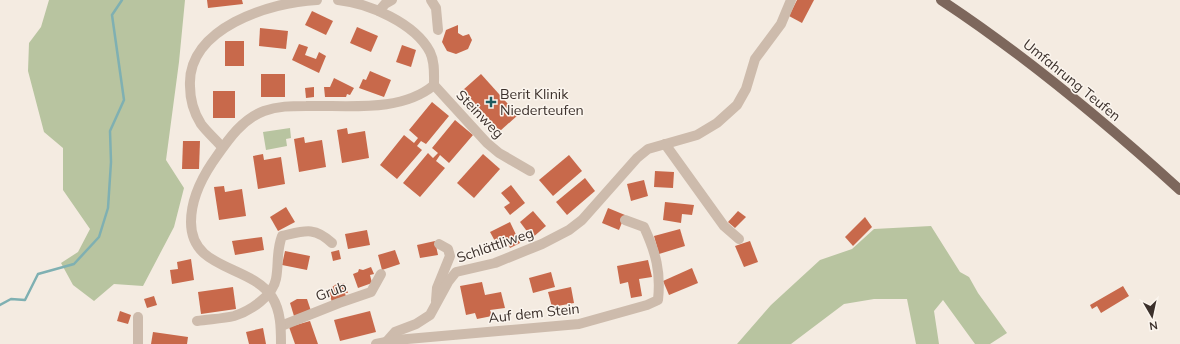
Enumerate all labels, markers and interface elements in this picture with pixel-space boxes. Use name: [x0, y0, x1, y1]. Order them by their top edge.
street label: Umfahrung Teufen: [1019, 35, 1125, 125]
place label: Berit Klinik Niederteufen: [500, 85, 584, 119]
street label: Steinweg: [452, 86, 508, 142]
marker: Berit Klinik Niederteufen: [485, 96, 497, 108]
street label: Schlättliweg: [454, 223, 536, 267]
street label: Grub: [313, 277, 349, 305]
north arrow: [1132, 296, 1172, 336]
street label: Auf dem Stein: [488, 299, 580, 327]
text: N: [1148, 318, 1159, 333]

